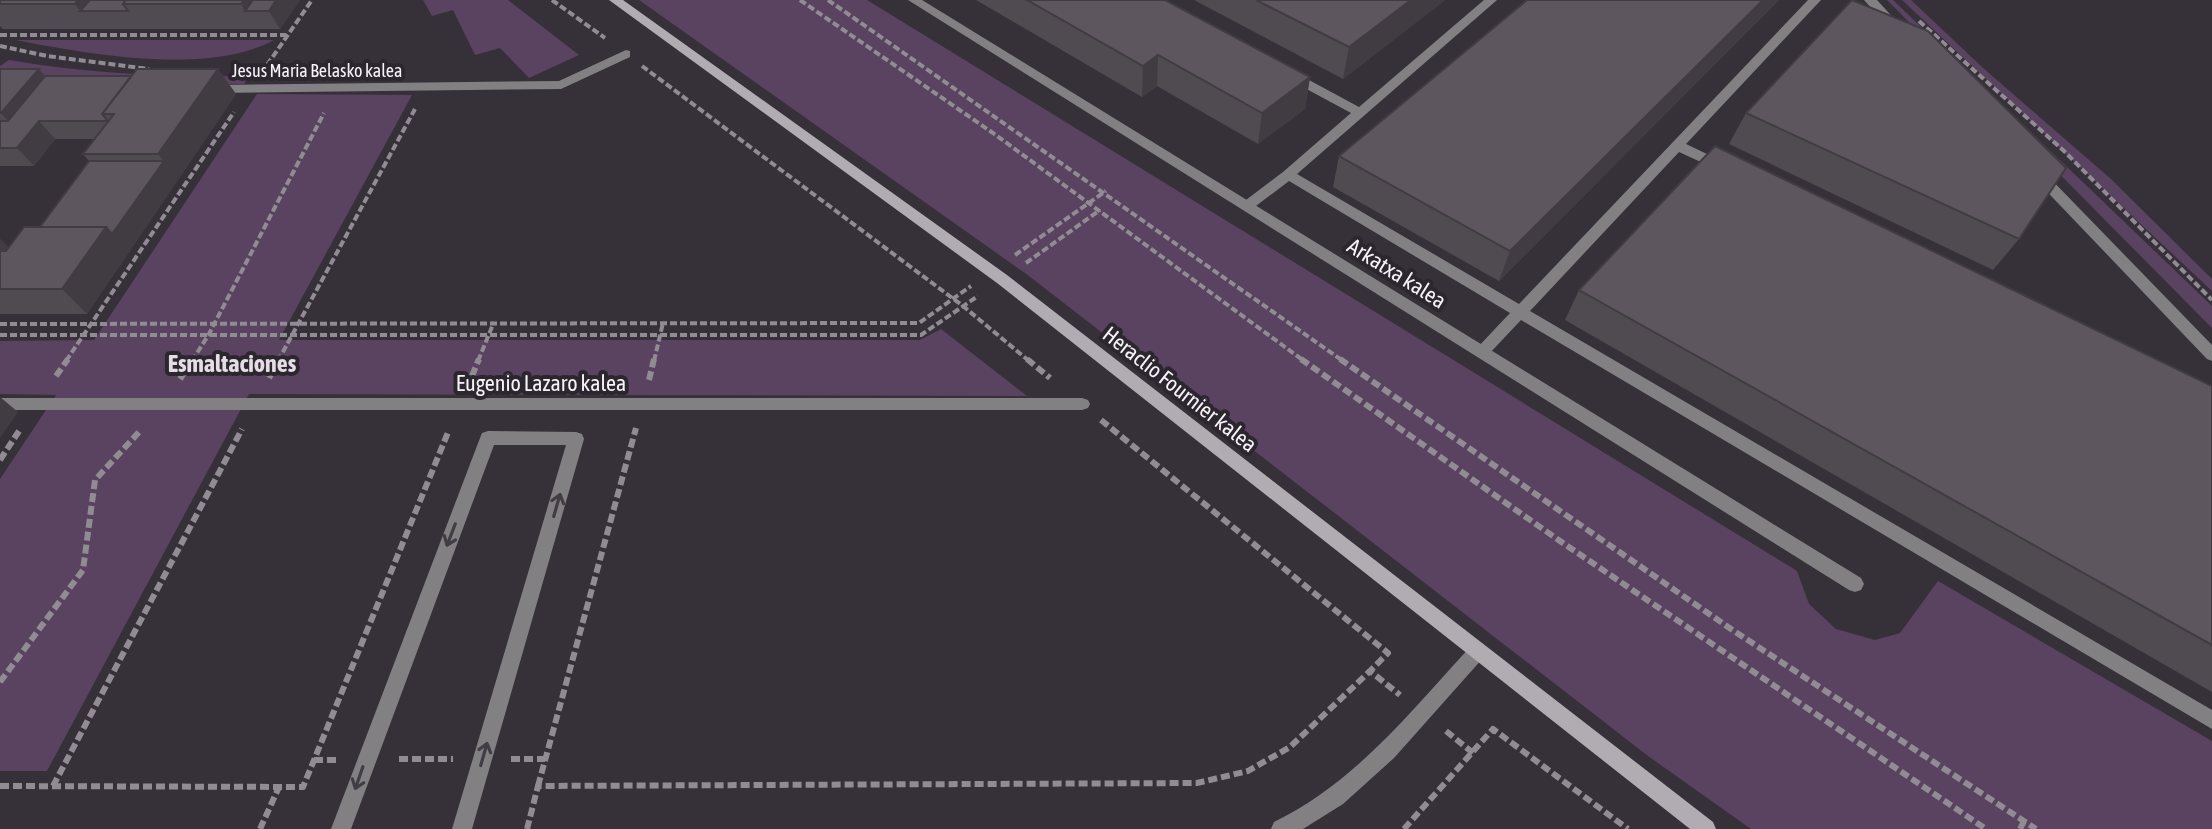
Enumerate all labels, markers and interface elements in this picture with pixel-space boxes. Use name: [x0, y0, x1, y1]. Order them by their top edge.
street label: Jesus Maria Belasko kalea: [232, 60, 402, 81]
street label: Arkatxa kalea: [1343, 232, 1451, 314]
street label: Heraclio Fournier kalea: [1098, 321, 1262, 457]
district label: Esmaltaciones: [168, 350, 297, 377]
street label: Eugenio Lazaro kalea: [456, 370, 626, 396]
one-way arrow: [550, 492, 565, 518]
one-way arrow: [443, 522, 457, 547]
one-way arrow: [477, 742, 492, 768]
one-way arrow: [350, 766, 365, 791]

